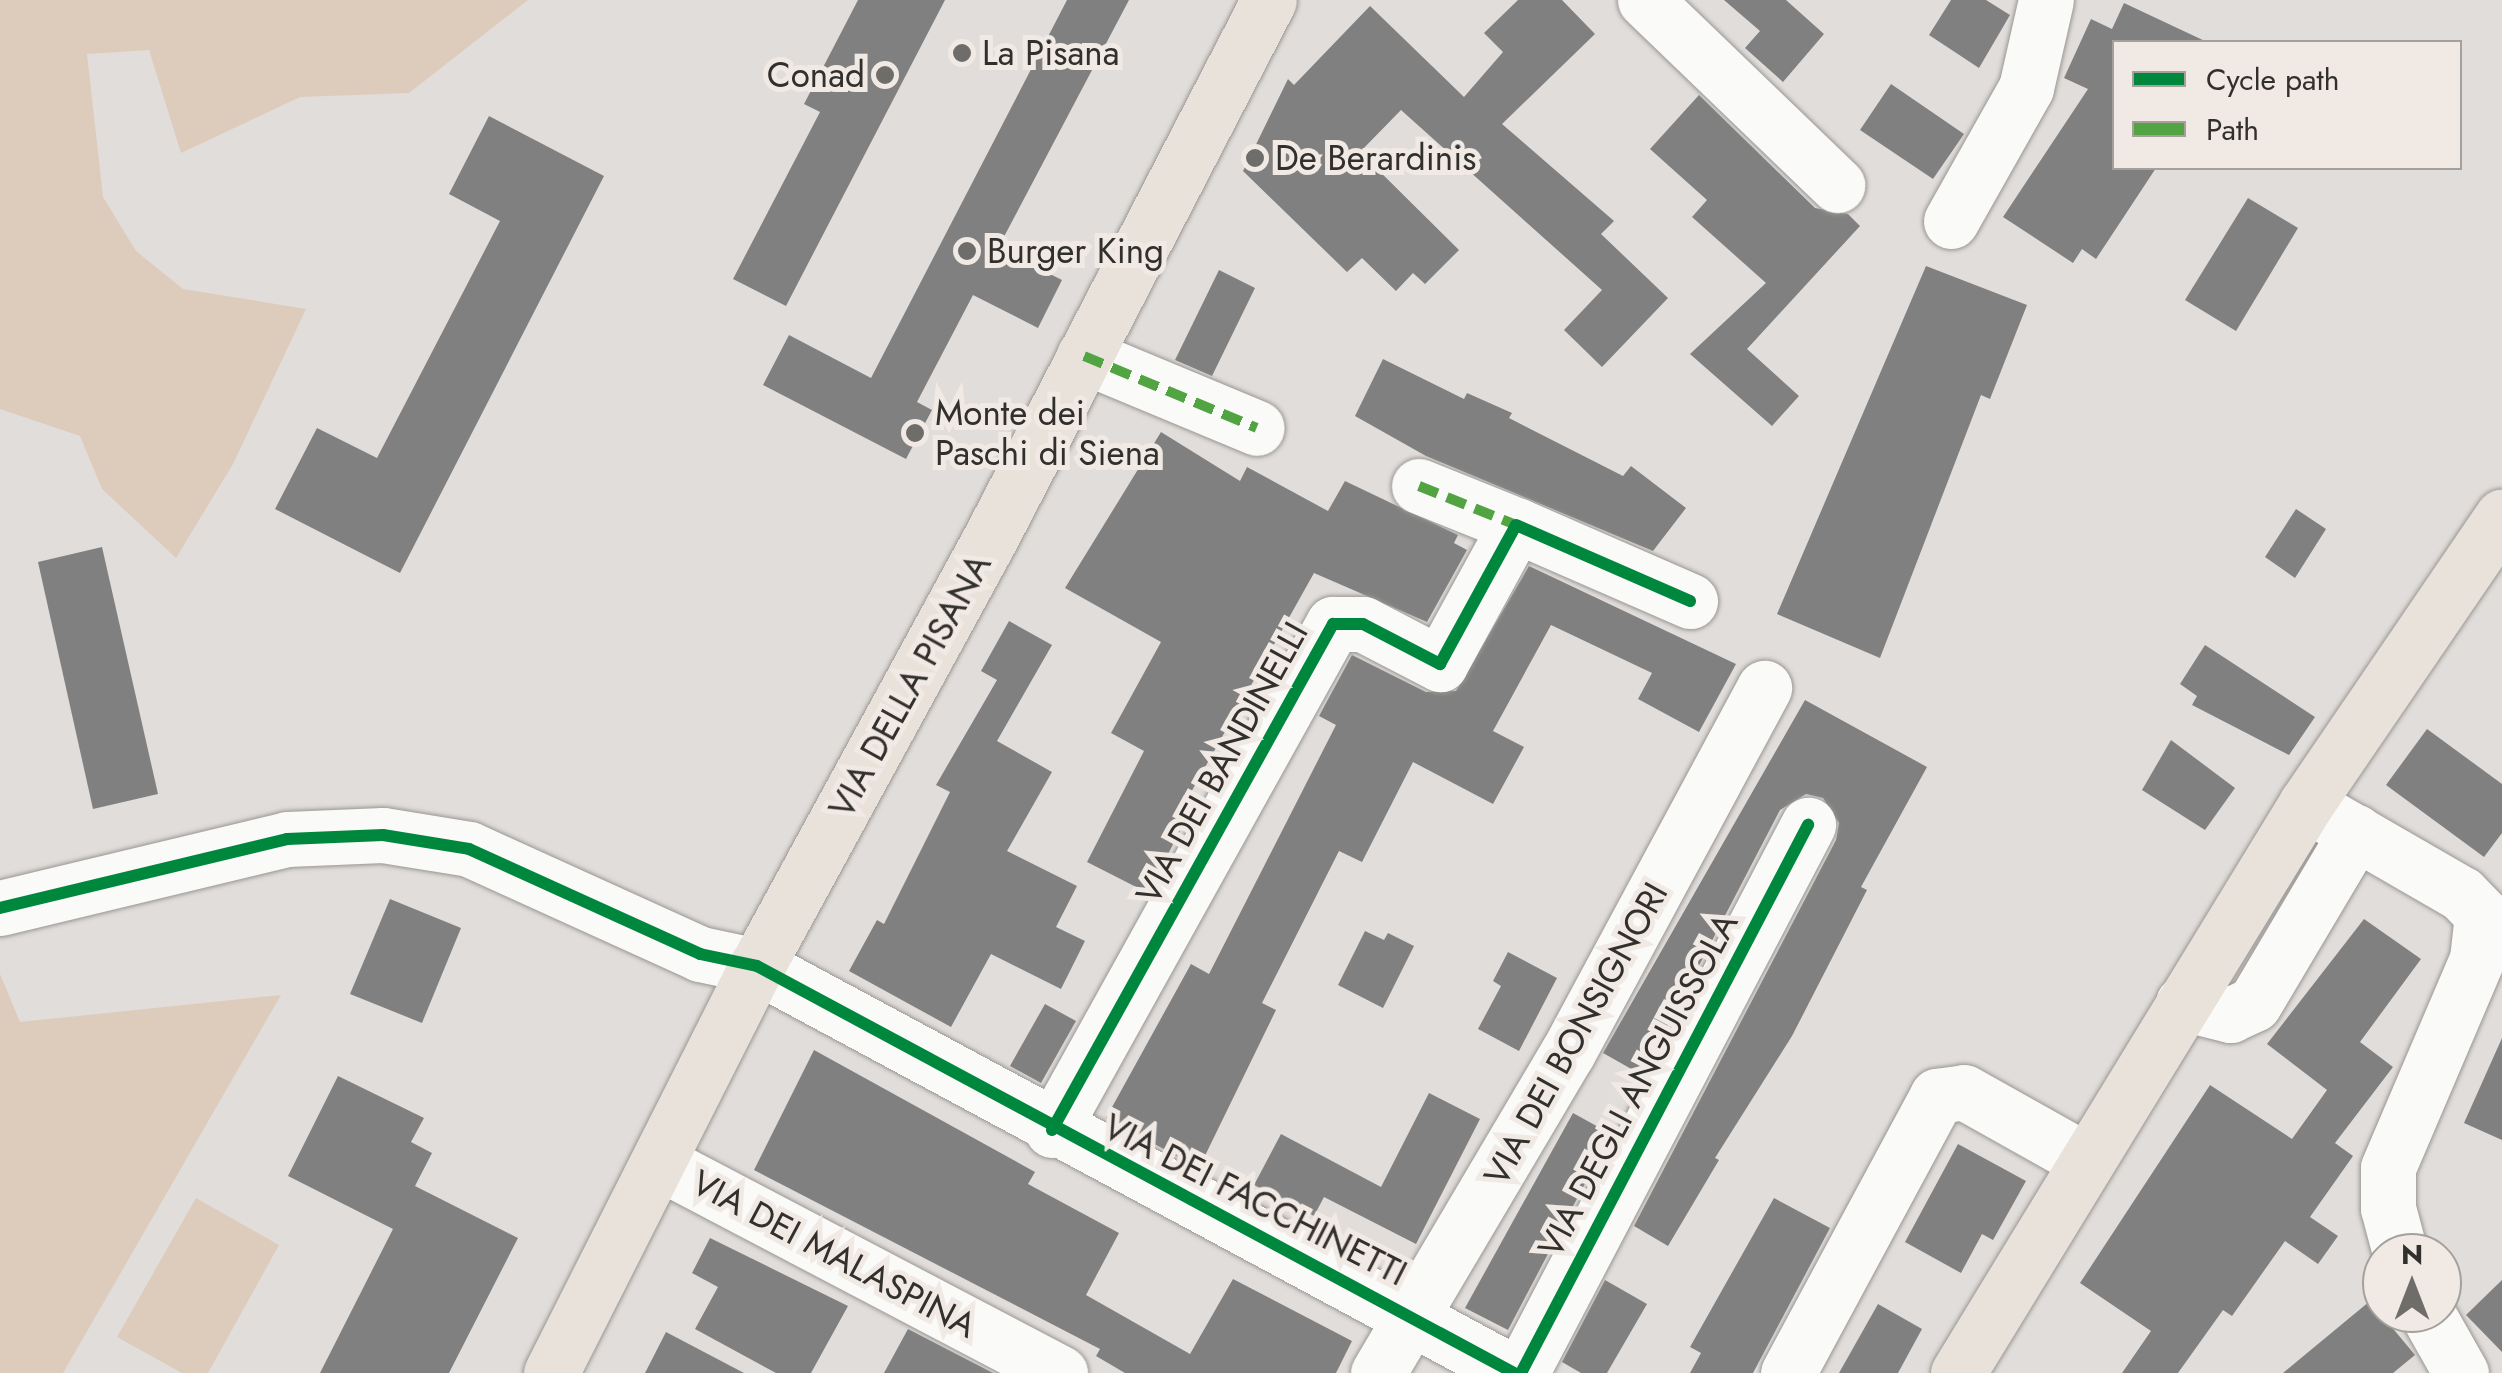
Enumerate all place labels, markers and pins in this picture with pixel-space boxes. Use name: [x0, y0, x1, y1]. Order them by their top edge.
place label: La Pisana: [982, 32, 1120, 74]
marker: La Pisana: [951, 42, 973, 64]
place label: Conad: [767, 54, 865, 96]
marker: Conad: [874, 64, 896, 86]
place label: De Berardinis: [1275, 137, 1476, 179]
marker: De Berardinis: [1244, 147, 1266, 169]
place label: Burger King: [987, 230, 1164, 272]
marker: Burger King: [956, 240, 978, 262]
place label: Monte dei Paschi di Siena: [935, 392, 1160, 474]
marker: Monte dei Paschi di Siena: [904, 422, 926, 444]

